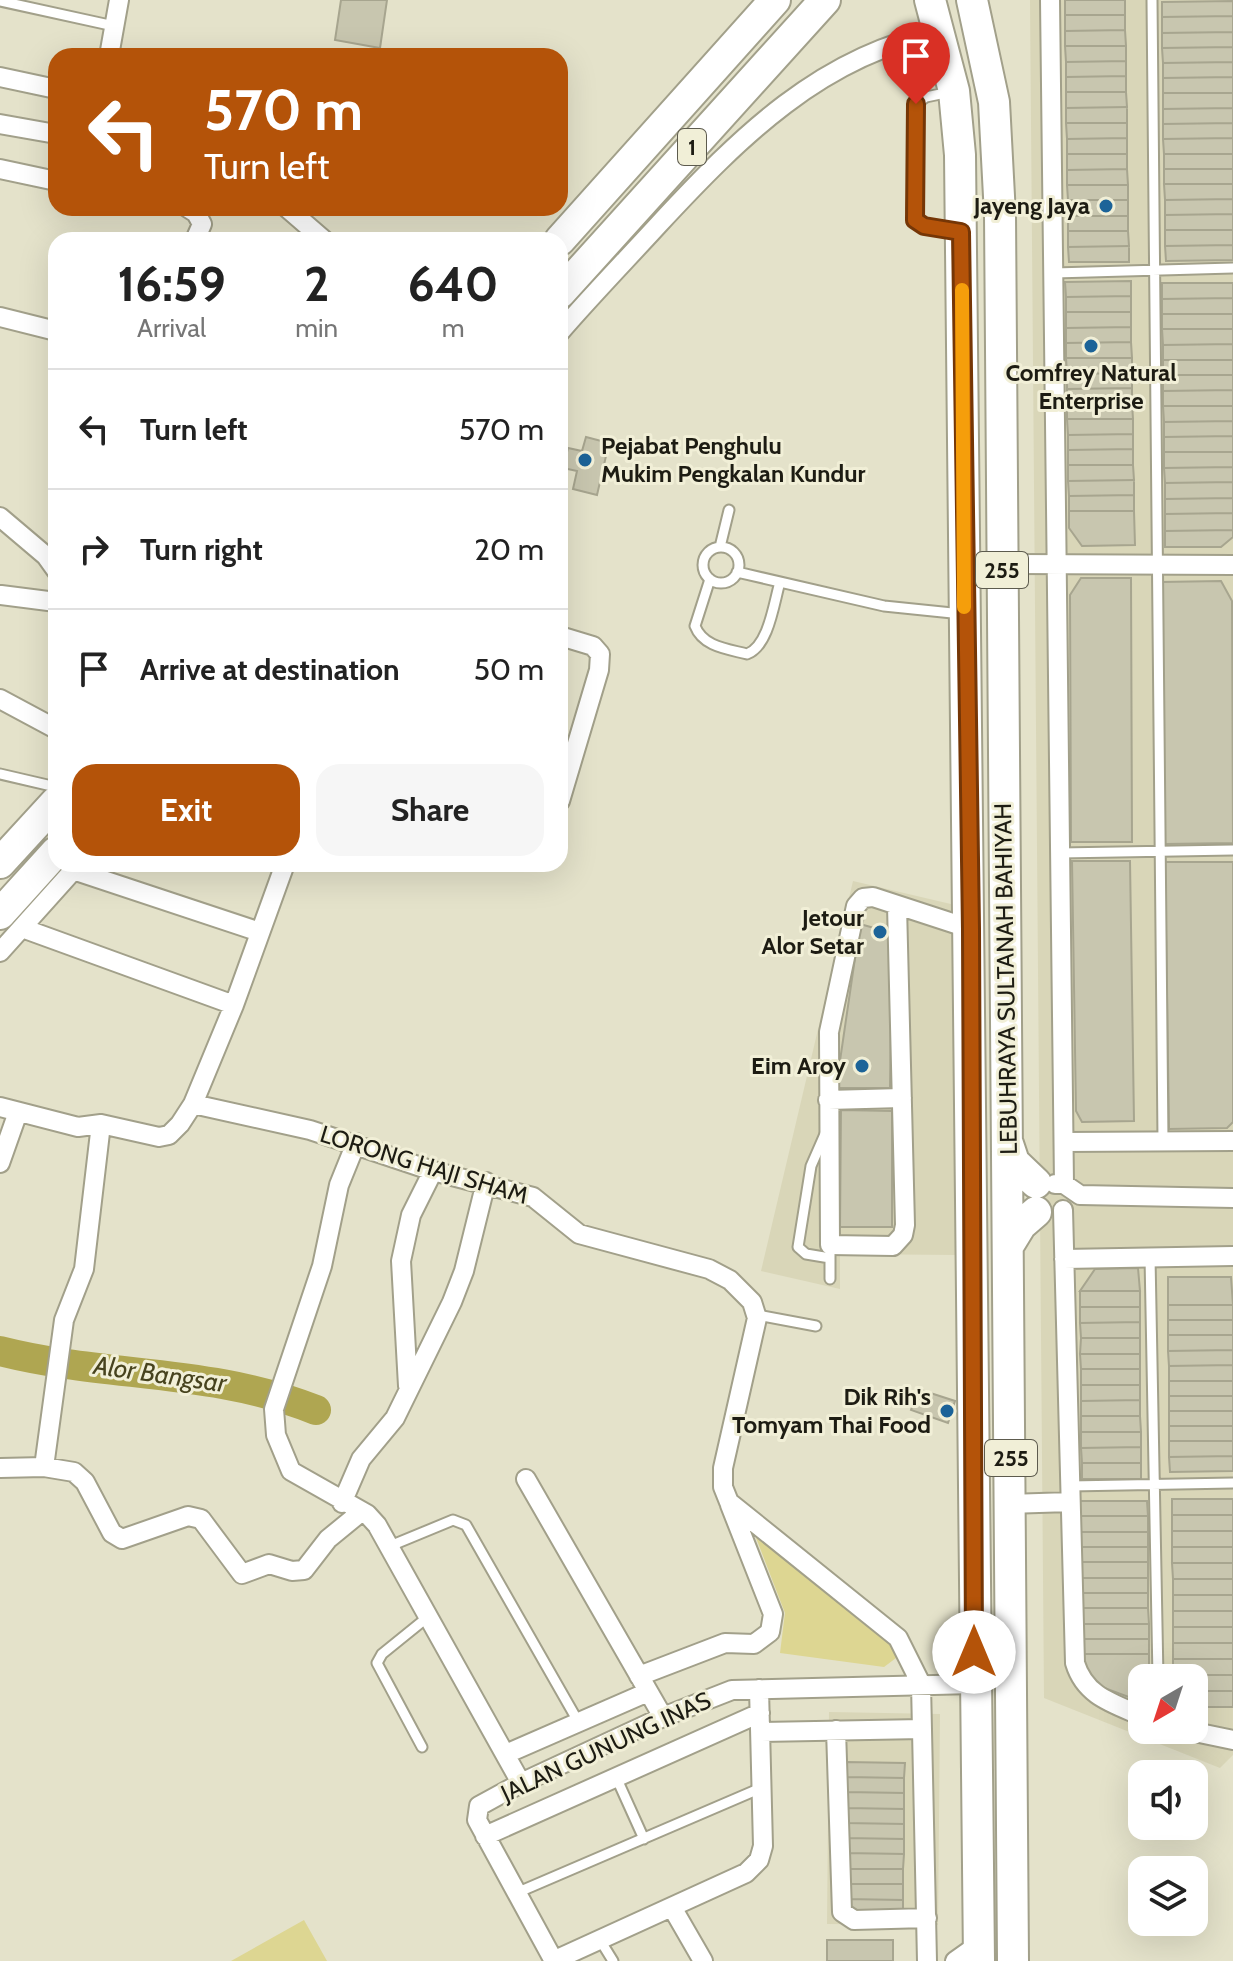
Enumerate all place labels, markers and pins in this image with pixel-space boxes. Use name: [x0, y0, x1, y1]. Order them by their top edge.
pin: [882, 22, 950, 104]
place label: Jayeng Jaya: [973, 191, 1090, 220]
marker: Jayeng Jaya: [1097, 197, 1115, 215]
marker: Comfrey Natural Enterprise: [1082, 337, 1100, 355]
place label: Comfrey Natural Enterprise: [1005, 358, 1177, 415]
place label: Pejabat Penghulu Mukim Pengkalan Kundur: [601, 431, 865, 488]
marker: Pejabat Penghulu Mukim Pengkalan Kundur: [576, 451, 594, 469]
place label: Jetour Alor Setar: [762, 903, 864, 960]
marker: Jetour Alor Setar: [871, 923, 889, 941]
place label: Eim Aroy: [751, 1051, 846, 1080]
marker: Eim Aroy: [853, 1057, 871, 1075]
place label: Dik Rih's Tomyam Thai Food: [732, 1382, 931, 1439]
marker: Dik Rih's Tomyam Thai Food: [938, 1402, 956, 1420]

